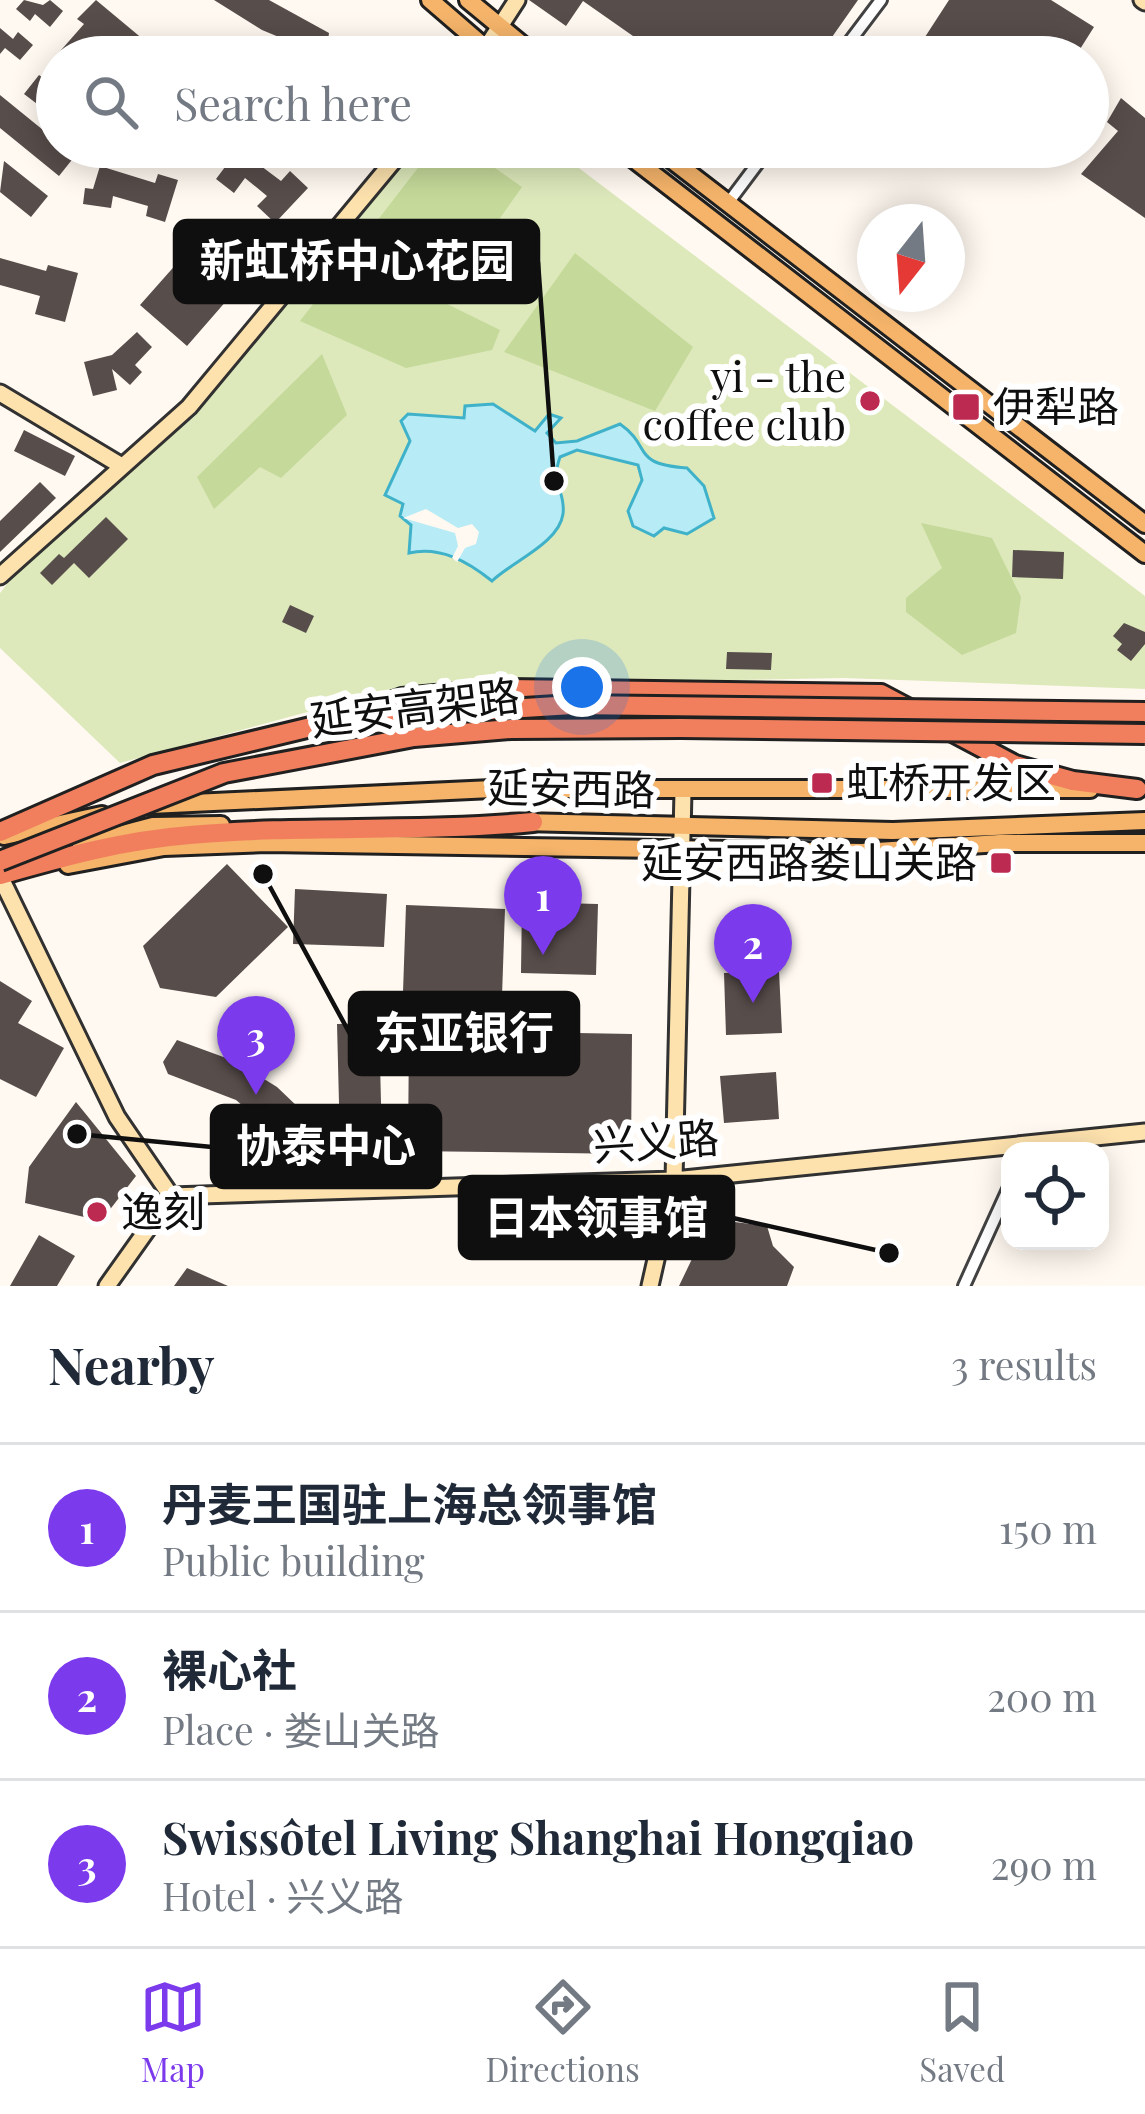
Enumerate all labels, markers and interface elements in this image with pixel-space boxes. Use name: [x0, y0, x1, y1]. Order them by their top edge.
search box: [36, 36, 1109, 168]
icon: search: [78, 69, 144, 135]
text: Search here: [174, 72, 412, 132]
north arrow: [857, 204, 965, 312]
callout: 新虹桥中心花园: [175, 221, 538, 302]
text: 新虹桥中心花园: [199, 228, 515, 288]
place label: yi - the coffee club: [642, 347, 846, 451]
place label: 伊犁路: [993, 377, 1119, 433]
marker: yi - the coffee club: [857, 388, 883, 414]
marker: 伊犁路: [950, 391, 982, 423]
your location: [552, 657, 612, 717]
street label: 延安高架路: [307, 665, 522, 747]
place label: 虹桥开发区: [846, 753, 1056, 809]
street label: 延安西路: [487, 758, 656, 816]
marker: 虹桥开发区: [809, 770, 835, 796]
place label: 延安西路娄山关路: [641, 833, 977, 889]
marker: 延安西路娄山关路: [988, 850, 1014, 876]
pin: 1: [504, 856, 582, 955]
pin: 2: [714, 904, 792, 1003]
callout: 东亚银行: [350, 993, 578, 1074]
pin: 3: [217, 996, 295, 1095]
text: 东亚银行: [374, 1000, 554, 1060]
callout: 协泰中心: [212, 1106, 440, 1187]
street label: 兴义路: [591, 1108, 721, 1172]
text: 协泰中心: [236, 1113, 416, 1173]
map controls: [1001, 1142, 1109, 1250]
button: locate: [1001, 1142, 1109, 1250]
callout: 日本领事馆: [460, 1177, 733, 1258]
place label: 逸刻: [121, 1182, 205, 1238]
text: 日本领事馆: [483, 1185, 709, 1245]
marker: 逸刻: [84, 1199, 110, 1225]
text: Nearby: [48, 1330, 214, 1398]
text: 3 results: [951, 1338, 1097, 1390]
text: 丹麦王国驻上海总领事馆: [162, 1472, 657, 1532]
text: 1: [80, 1502, 94, 1554]
text: 150 m: [999, 1502, 1097, 1554]
text: Public building: [162, 1534, 425, 1586]
text: 裸心社: [162, 1638, 297, 1698]
text: 2: [77, 1670, 97, 1722]
text: 200 m: [987, 1670, 1097, 1722]
text: Place · 娄山关路: [162, 1703, 439, 1755]
text: Swissôtel Living Shanghai Hongqiao: [162, 1806, 914, 1866]
text: 3: [77, 1838, 97, 1890]
text: 290 m: [991, 1838, 1097, 1890]
text: Hotel · 兴义路: [162, 1869, 404, 1921]
tab: Map: [140, 1974, 206, 2090]
tab: Directions: [485, 1974, 640, 2090]
tab: Saved: [919, 1974, 1005, 2090]

